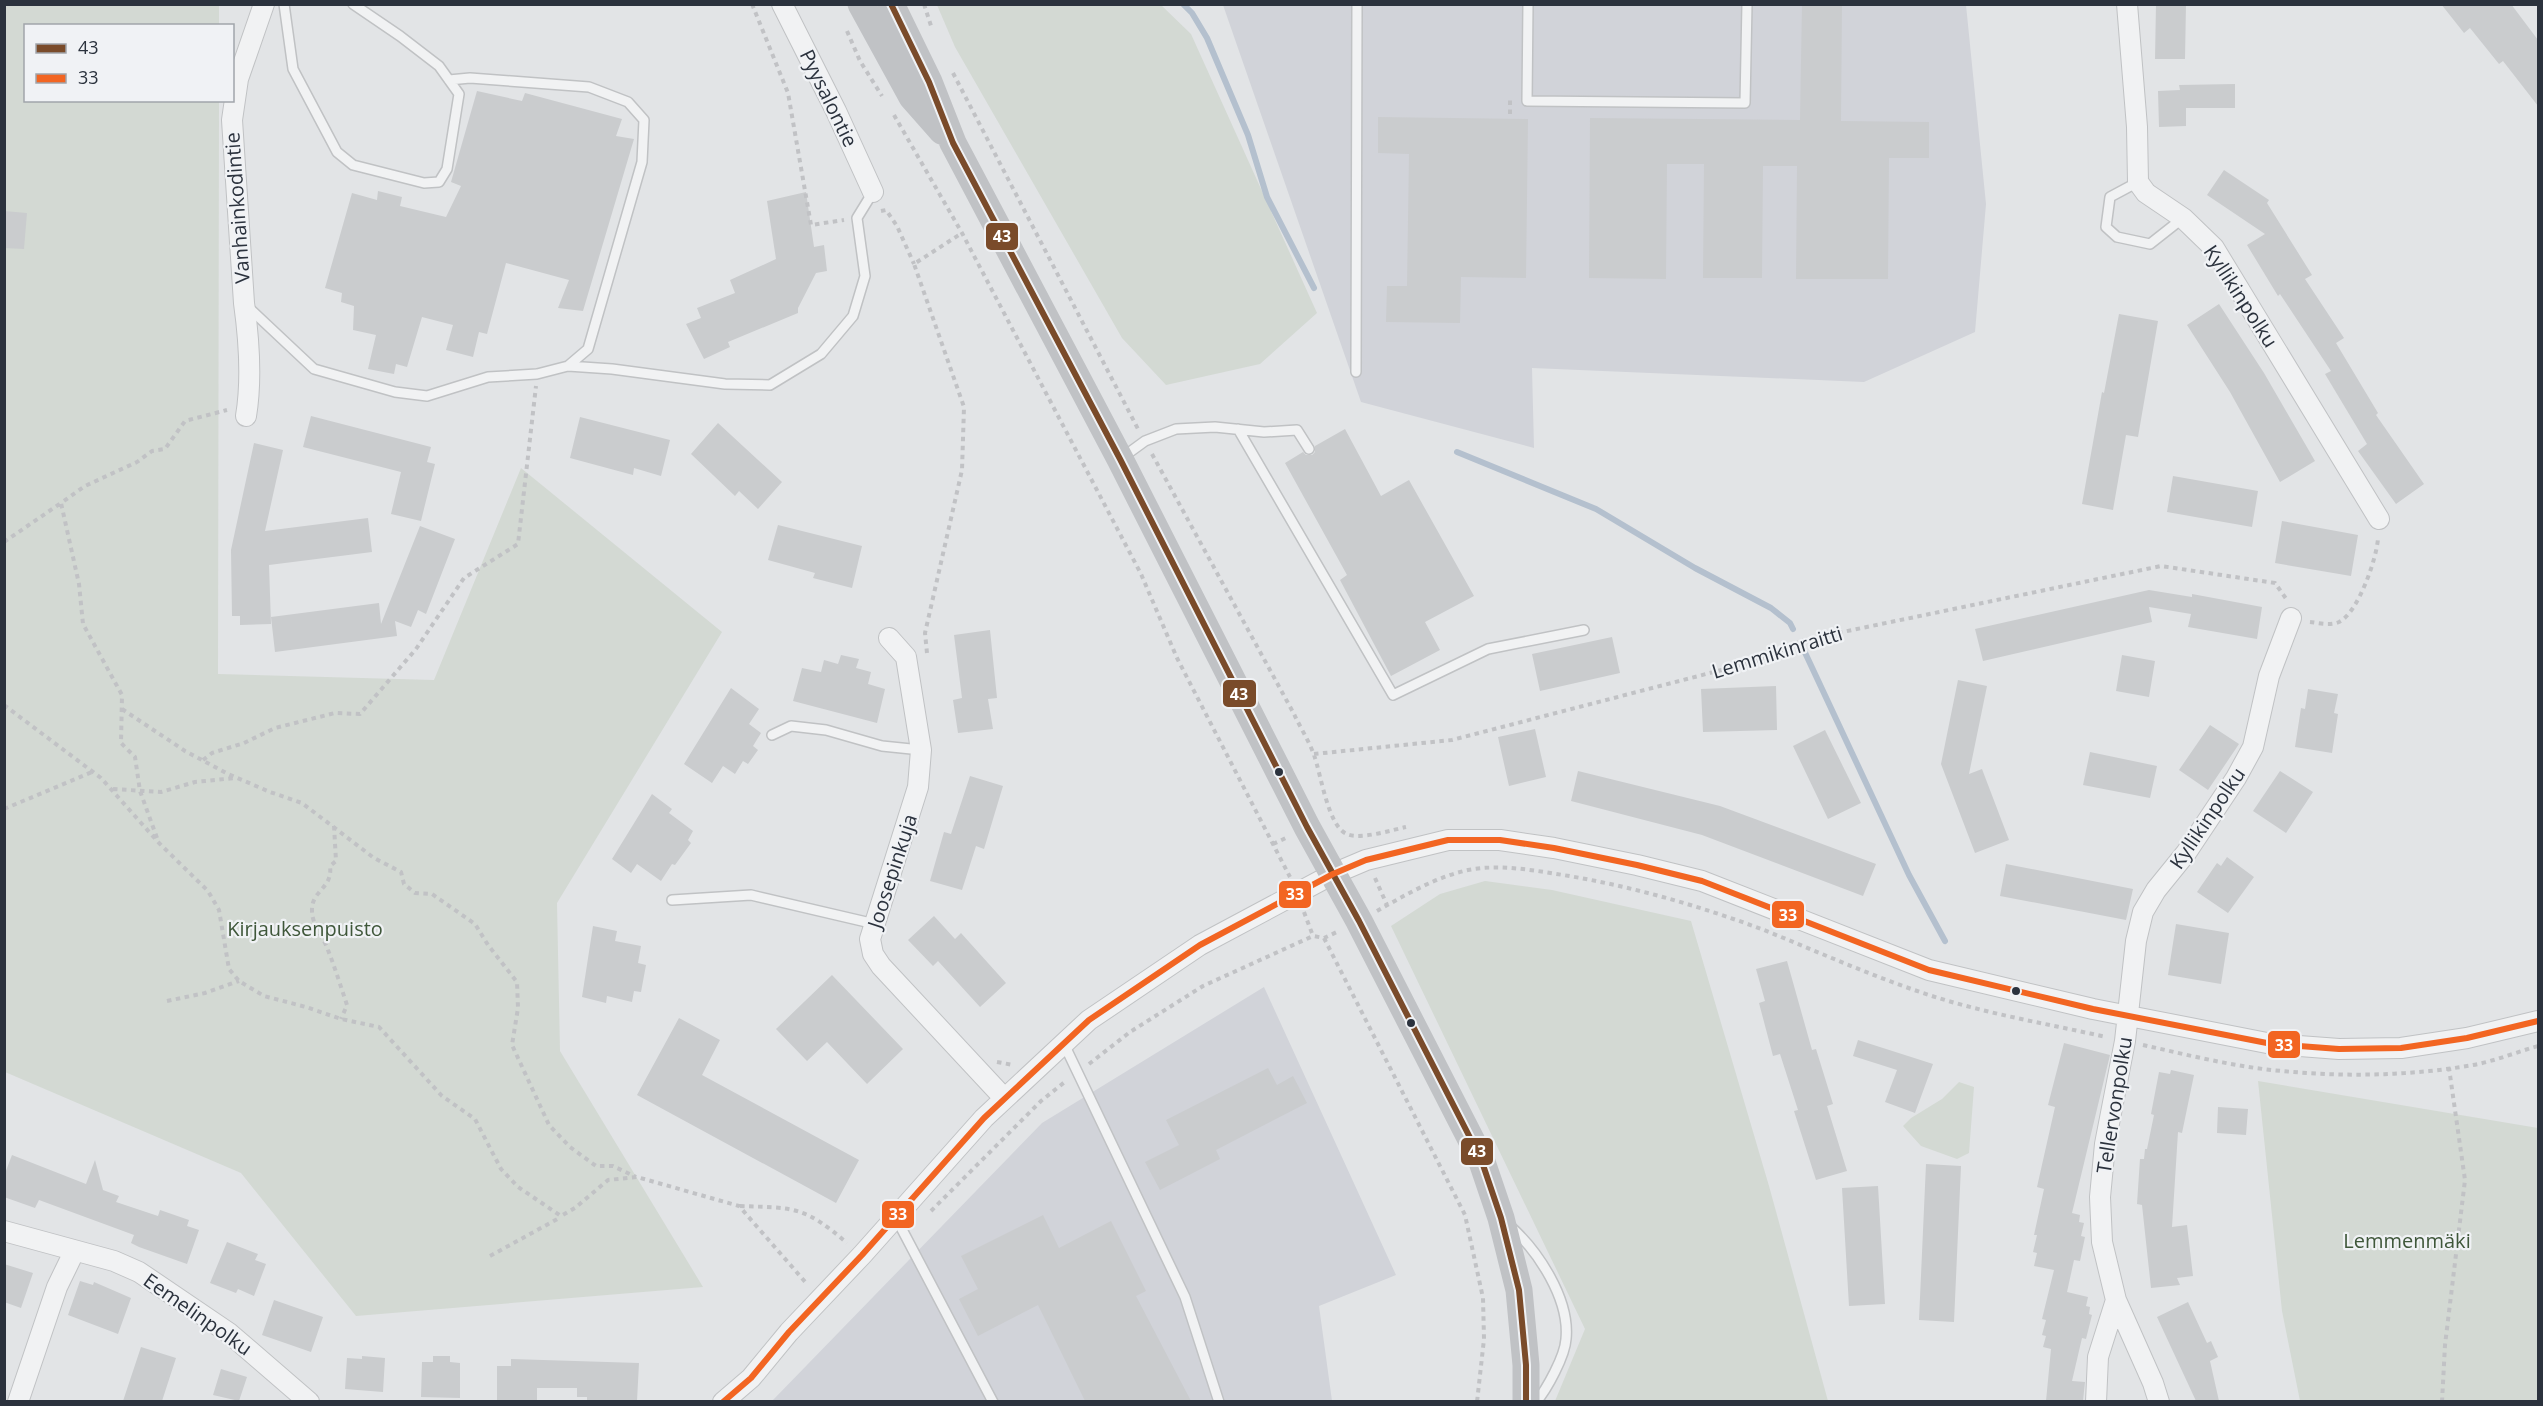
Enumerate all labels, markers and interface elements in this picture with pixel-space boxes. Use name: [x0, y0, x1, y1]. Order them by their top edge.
legend: [24, 24, 234, 102]
text: 43: [78, 35, 99, 59]
street label: Pyysalontie: [794, 45, 864, 151]
text: 33: [78, 65, 99, 89]
street label: Vanhainkodintie: [218, 131, 256, 285]
line badge: 43: [985, 222, 1019, 251]
text: 43: [993, 225, 1011, 247]
street label: Kyllikinpolku: [2198, 239, 2284, 353]
street label: Lemmikinraitti: [1708, 619, 1846, 685]
line badge: 43: [1222, 679, 1257, 708]
text: 43: [1230, 683, 1248, 705]
street label: Kyllikinpolku: [2163, 762, 2251, 874]
unlabelled marker: [1273, 766, 1285, 778]
street label: Joosepinkuja: [860, 810, 923, 934]
line badge: 33: [1278, 880, 1312, 909]
text: 33: [1286, 883, 1304, 905]
line badge: 33: [1771, 900, 1805, 929]
text: 33: [1779, 904, 1797, 926]
park label: Kirjauksenpuisto: [227, 915, 383, 942]
unlabelled marker: [2010, 985, 2022, 997]
unlabelled marker: [1405, 1017, 1417, 1029]
line badge: 33: [2267, 1030, 2301, 1059]
text: 33: [2275, 1034, 2293, 1056]
street label: Tellervonpolku: [2090, 1035, 2138, 1175]
line badge: 43: [1460, 1137, 1494, 1166]
text: 43: [1468, 1140, 1486, 1162]
line badge: 33: [881, 1200, 915, 1229]
text: 33: [889, 1203, 907, 1225]
park label: Lemmenmäki: [2343, 1227, 2471, 1254]
street label: Eemelinpolku: [138, 1267, 258, 1361]

